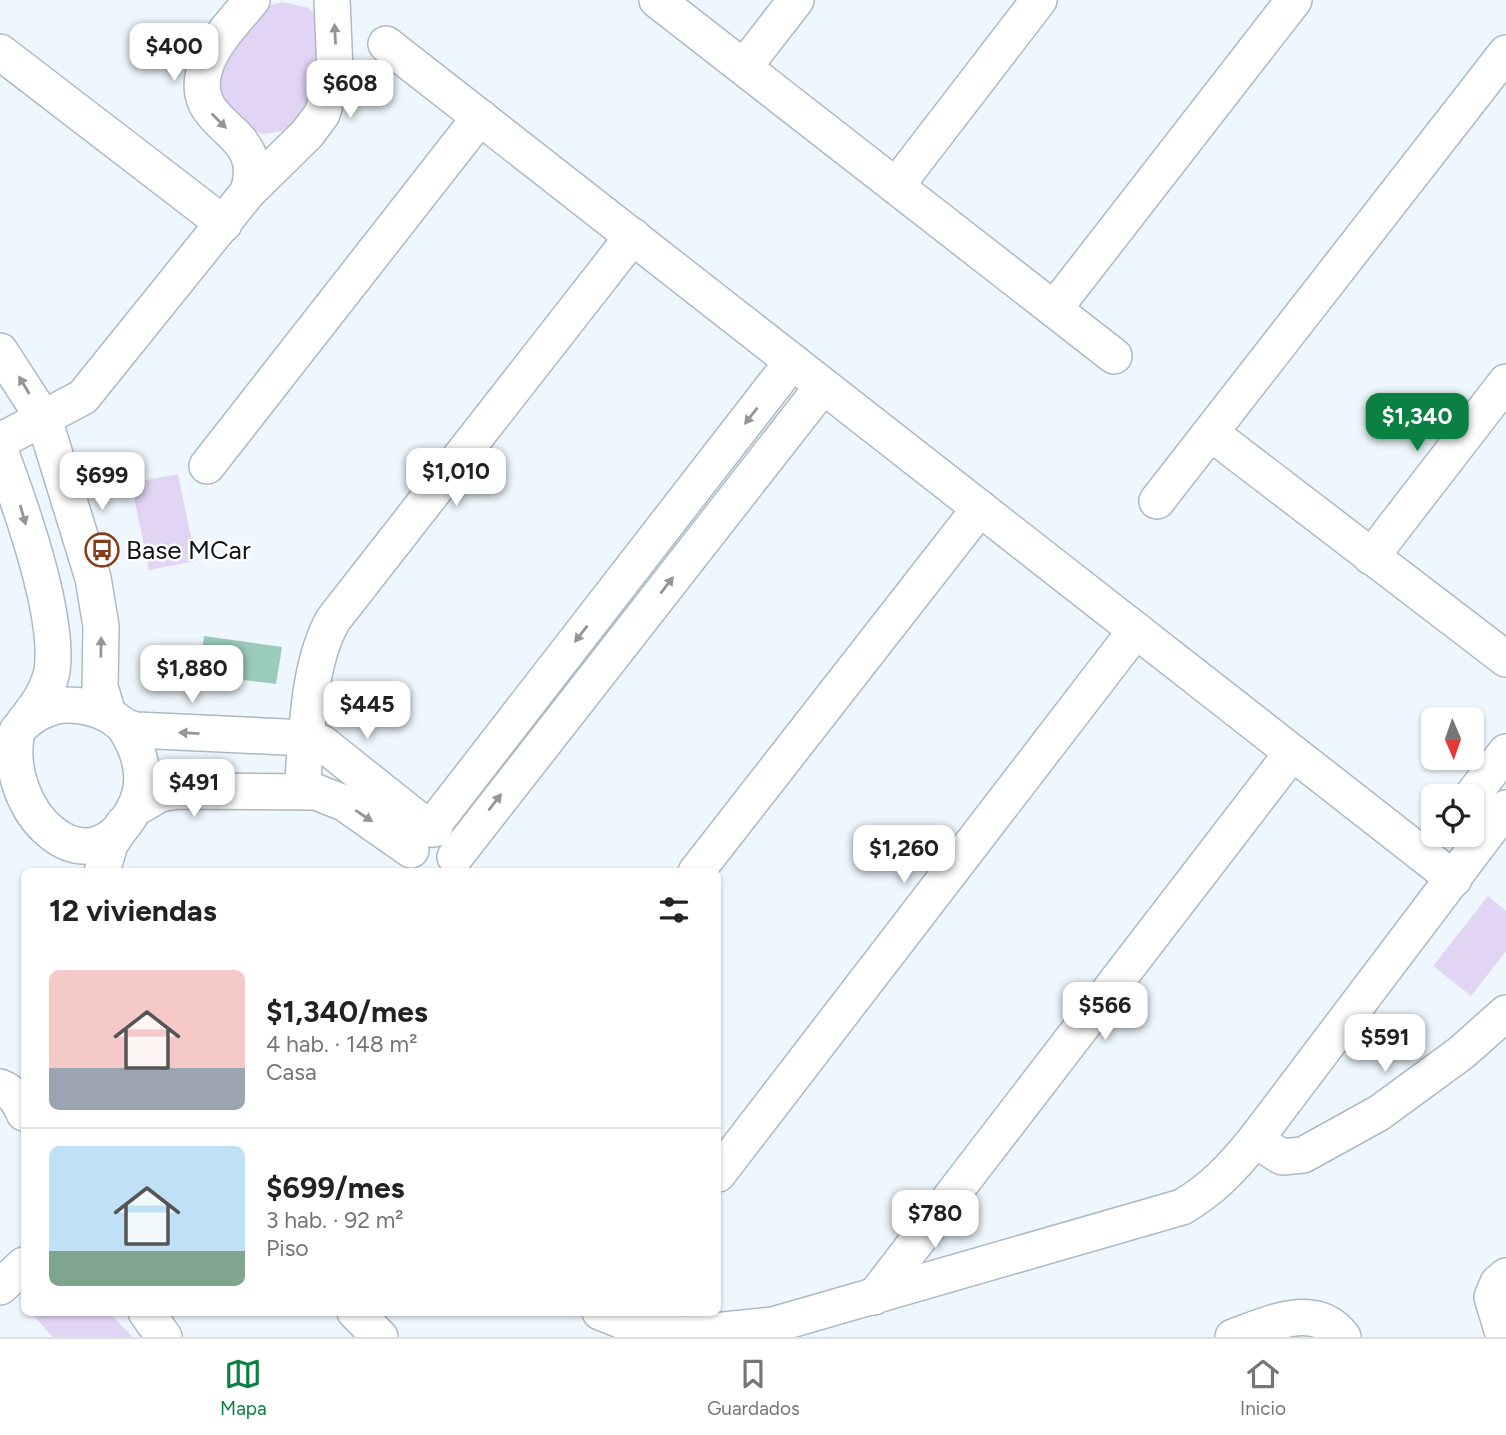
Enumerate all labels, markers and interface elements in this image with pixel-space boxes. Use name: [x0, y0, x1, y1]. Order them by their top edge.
one-way arrow: [330, 22, 341, 44]
pin: $400: [133, 24, 215, 83]
text: $400: [145, 32, 203, 60]
pin: $608: [309, 60, 391, 120]
text: $608: [322, 69, 378, 97]
one-way arrow: [211, 112, 227, 129]
one-way arrow: [17, 375, 30, 394]
pin: $1,340: [1360, 393, 1474, 453]
text: $1,340: [1382, 402, 1452, 430]
one-way arrow: [743, 406, 758, 424]
pin: $1,010: [399, 448, 513, 508]
pin: $699: [61, 452, 143, 512]
text: $1,010: [422, 457, 490, 485]
text: $699: [76, 461, 128, 489]
one-way arrow: [18, 505, 28, 526]
bus stop icon: Base MCar: [83, 531, 121, 569]
place label: Base MCar: [126, 534, 251, 566]
one-way arrow: [659, 576, 674, 594]
one-way arrow: [575, 625, 589, 643]
one-way arrow: [95, 636, 107, 658]
pin: $1,880: [135, 646, 249, 705]
text: $1,880: [156, 654, 228, 682]
pin: $445: [326, 682, 408, 741]
text: $445: [339, 690, 395, 718]
north arrow: [1421, 707, 1484, 770]
map controls: [1421, 707, 1484, 847]
one-way arrow: [178, 727, 200, 738]
pin: $491: [153, 760, 235, 819]
text: $491: [169, 768, 219, 796]
button: locate: [1421, 784, 1484, 847]
one-way arrow: [488, 793, 502, 811]
one-way arrow: [354, 810, 373, 823]
pin: $1,260: [847, 826, 961, 885]
text: $1,260: [869, 834, 939, 862]
icon: filters: [655, 891, 693, 929]
text: 12 viviendas: [49, 892, 217, 929]
pin: $566: [1064, 982, 1146, 1042]
text: $566: [1079, 991, 1131, 1019]
text: $1,340/mes: [266, 993, 428, 1030]
icon: home: [105, 998, 189, 1082]
pin: $591: [1344, 1014, 1426, 1074]
text: $591: [1360, 1023, 1410, 1051]
text: 4 hab. · 148 m²: [266, 1030, 417, 1058]
text: Casa: [266, 1058, 317, 1086]
text: $699/mes: [266, 1169, 405, 1206]
icon: home: [105, 1174, 189, 1258]
pin: $780: [894, 1190, 976, 1250]
text: $780: [908, 1199, 962, 1227]
text: 3 hab. · 92 m²: [266, 1206, 404, 1234]
text: Piso: [266, 1234, 309, 1262]
tab: Mapa: [220, 1355, 267, 1420]
tab: Guardados: [707, 1355, 800, 1420]
tab: Inicio: [1240, 1355, 1286, 1420]

